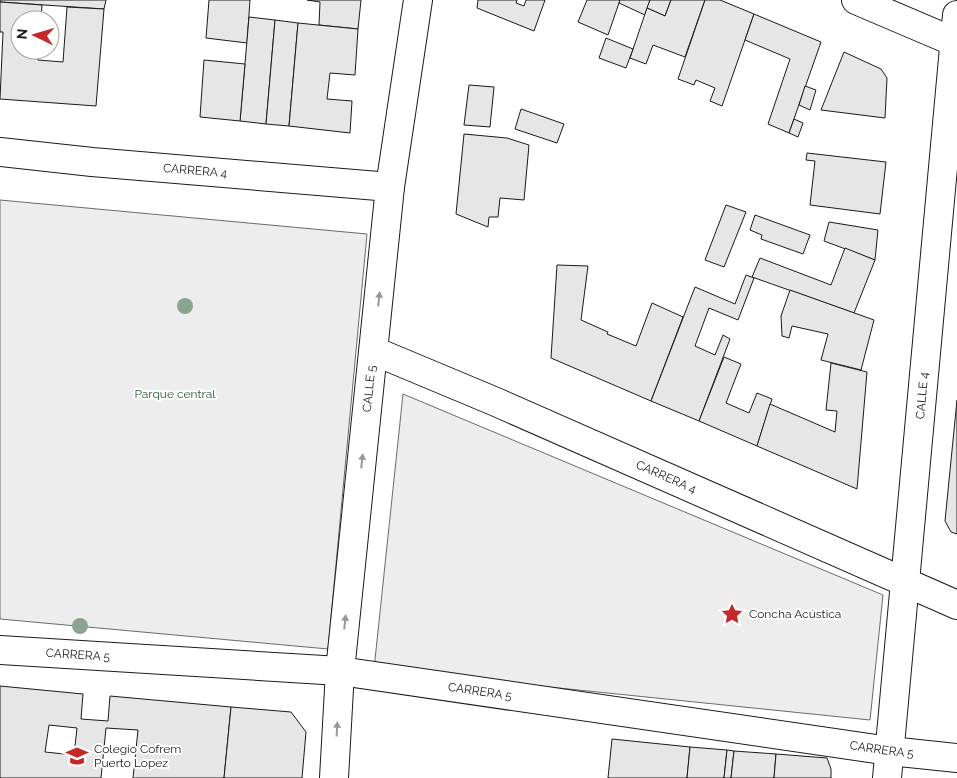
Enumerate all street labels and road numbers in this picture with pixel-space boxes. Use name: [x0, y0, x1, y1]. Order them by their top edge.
street label: CARRERA 4: [162, 161, 228, 180]
street label: CALLE 5: [360, 364, 379, 413]
street label: CALLE 4: [913, 371, 931, 420]
street label: CARRERA 4: [634, 457, 699, 496]
street label: CARRERA 5: [45, 646, 111, 664]
street label: CARRERA 5: [447, 680, 513, 703]
street label: CARRERA 5: [849, 738, 915, 760]

